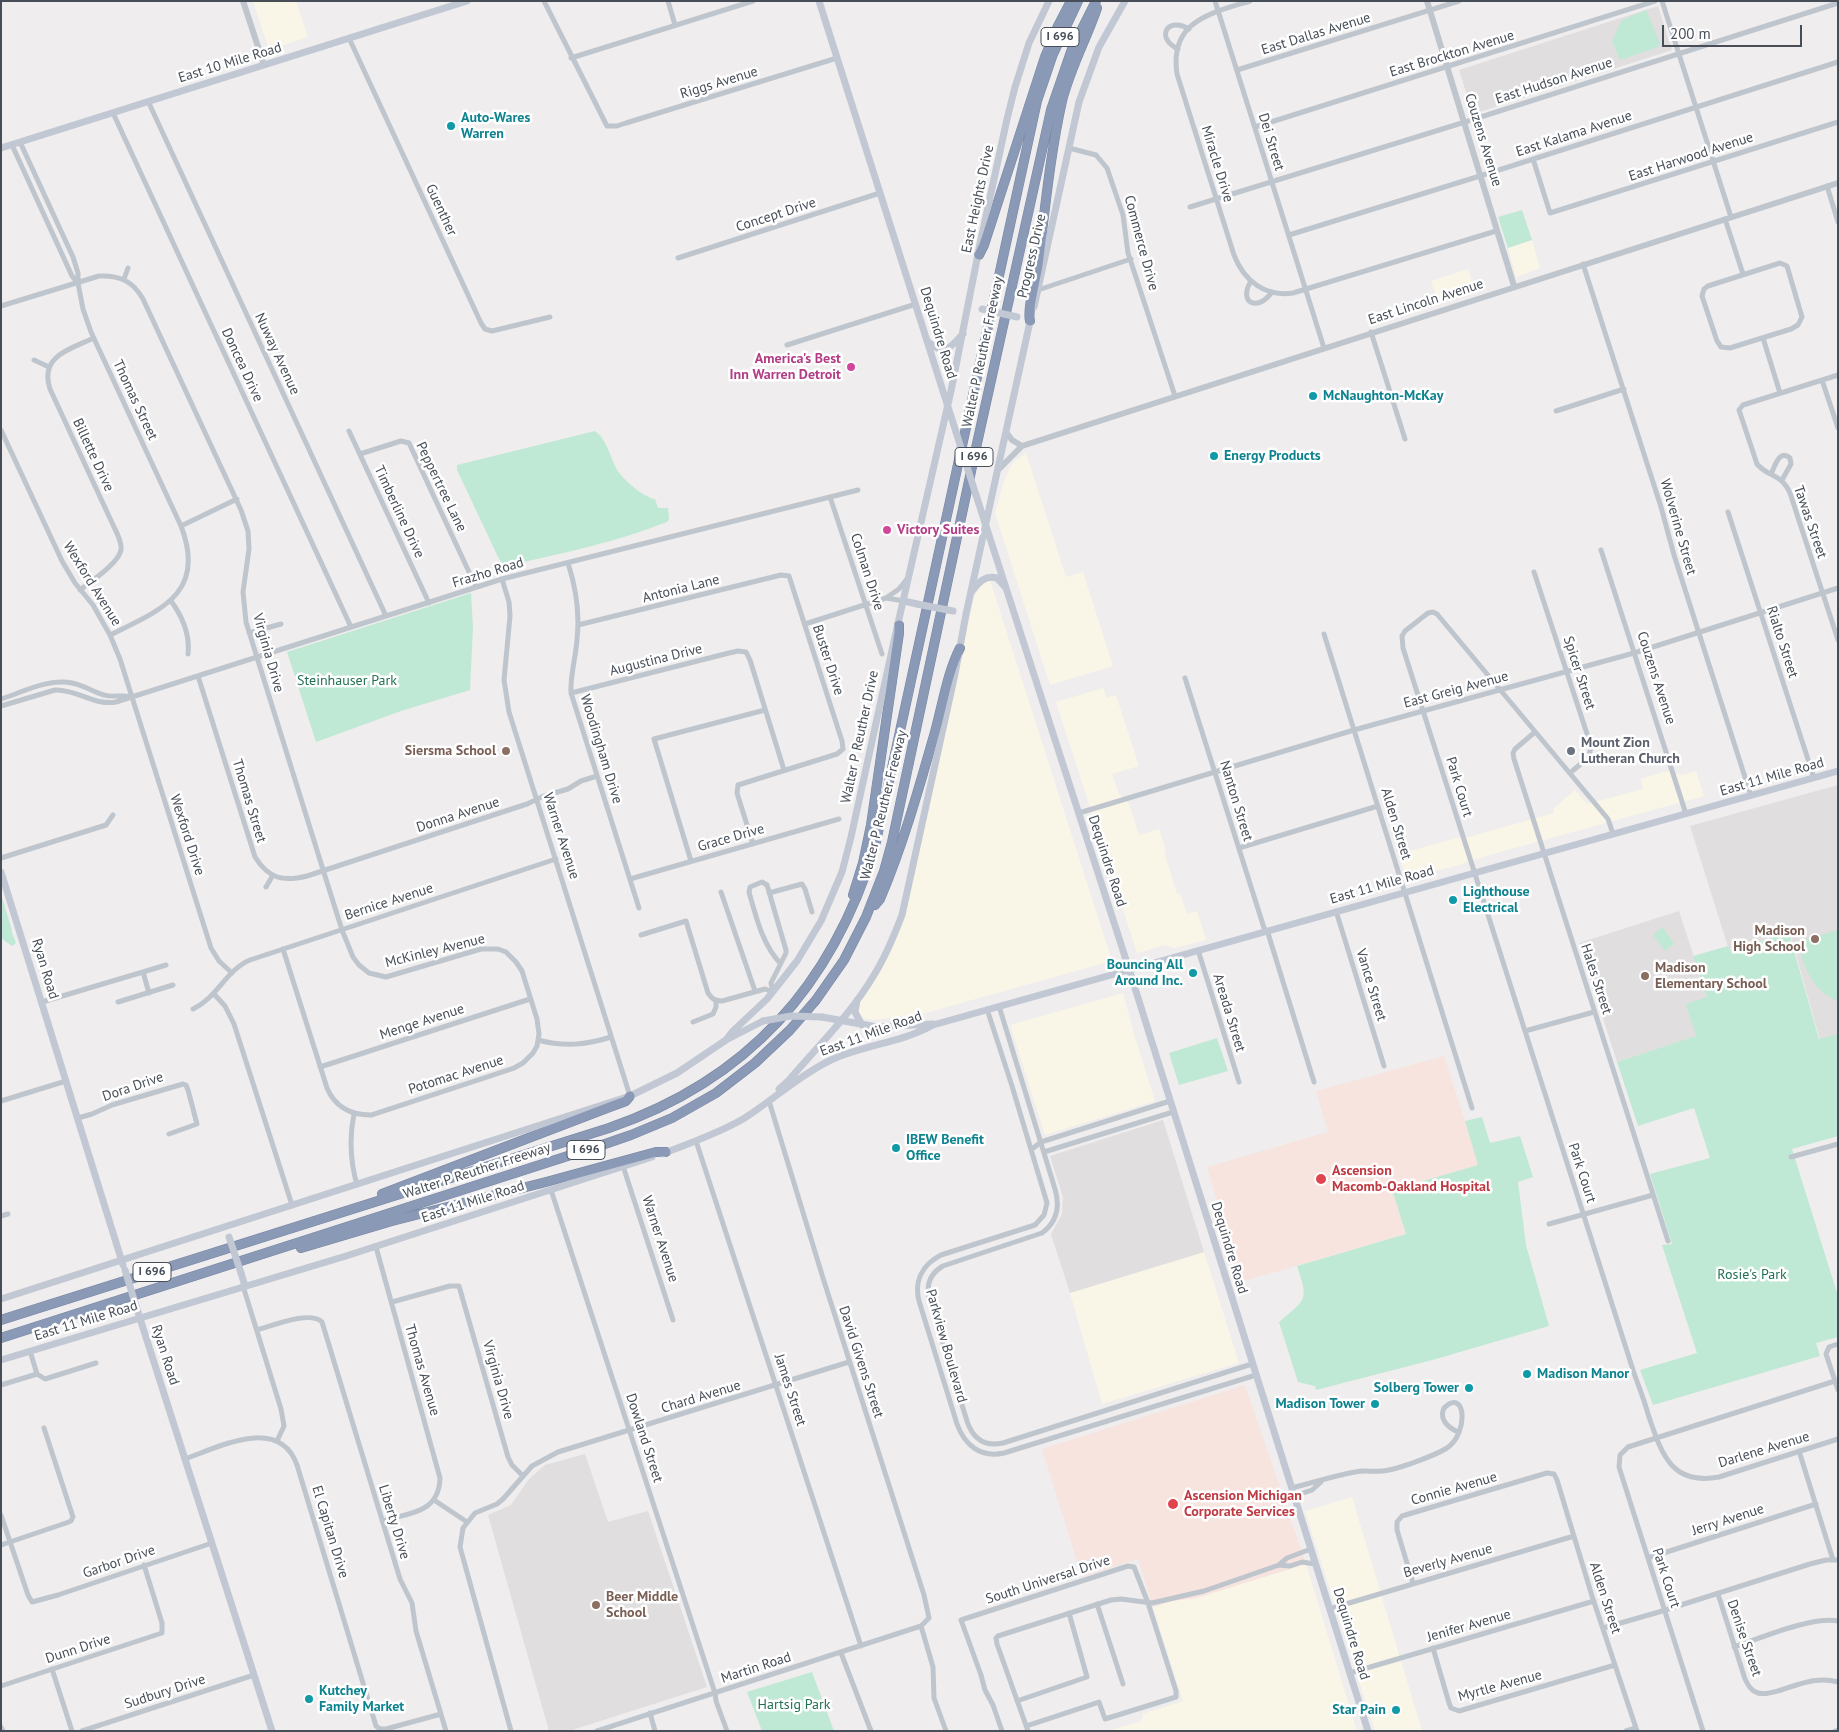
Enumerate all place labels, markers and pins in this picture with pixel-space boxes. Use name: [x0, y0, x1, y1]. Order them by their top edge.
place label: Auto-Wares Warren: [461, 110, 530, 142]
marker: Auto-Wares Warren: [445, 120, 457, 132]
place label: America's Best Inn Warren Detroit: [730, 351, 841, 384]
marker: America's Best Inn Warren Detroit: [845, 361, 857, 373]
place label: McNaughton-McKay: [1323, 388, 1443, 404]
marker: McNaughton-McKay: [1307, 390, 1319, 402]
place label: Energy Products: [1224, 448, 1321, 464]
marker: Energy Products: [1208, 450, 1220, 462]
place label: Victory Suites: [897, 522, 979, 538]
marker: Victory Suites: [881, 524, 893, 536]
place label: Mount Zion Lutheran Church: [1581, 735, 1680, 768]
place label: Siersma School: [405, 743, 496, 759]
marker: Siersma School: [500, 745, 512, 757]
marker: Mount Zion Lutheran Church: [1565, 745, 1577, 757]
place label: Lighthouse Electrical: [1463, 884, 1530, 916]
marker: Lighthouse Electrical: [1447, 894, 1459, 906]
place label: Madison High School: [1733, 923, 1805, 956]
marker: Madison High School: [1809, 933, 1821, 945]
place label: Bouncing All Around Inc.: [1107, 957, 1183, 990]
place label: Madison Elementary School: [1655, 960, 1767, 992]
marker: Bouncing All Around Inc.: [1187, 967, 1199, 979]
marker: Madison Elementary School: [1639, 970, 1651, 982]
place label: IBEW Benefit Office: [906, 1132, 984, 1164]
marker: IBEW Benefit Office: [890, 1142, 902, 1154]
place label: Ascension Macomb-Oakland Hospital: [1332, 1163, 1490, 1196]
marker: Ascension Macomb-Oakland Hospital: [1314, 1172, 1328, 1186]
place label: Madison Manor: [1537, 1366, 1629, 1382]
marker: Madison Manor: [1521, 1368, 1533, 1380]
place label: Solberg Tower: [1374, 1380, 1459, 1396]
marker: Solberg Tower: [1463, 1382, 1475, 1394]
place label: Madison Tower: [1275, 1396, 1365, 1412]
marker: Madison Tower: [1369, 1398, 1381, 1410]
place label: Ascension Michigan Corporate Services: [1184, 1488, 1302, 1520]
marker: Ascension Michigan Corporate Services: [1166, 1497, 1180, 1511]
place label: Beer Middle School: [606, 1589, 678, 1621]
marker: Beer Middle School: [590, 1599, 602, 1611]
place label: Kutchey Family Market: [319, 1683, 404, 1715]
marker: Kutchey Family Market: [303, 1693, 315, 1705]
place label: Star Pain: [1332, 1702, 1386, 1718]
marker: Star Pain: [1390, 1704, 1402, 1716]

